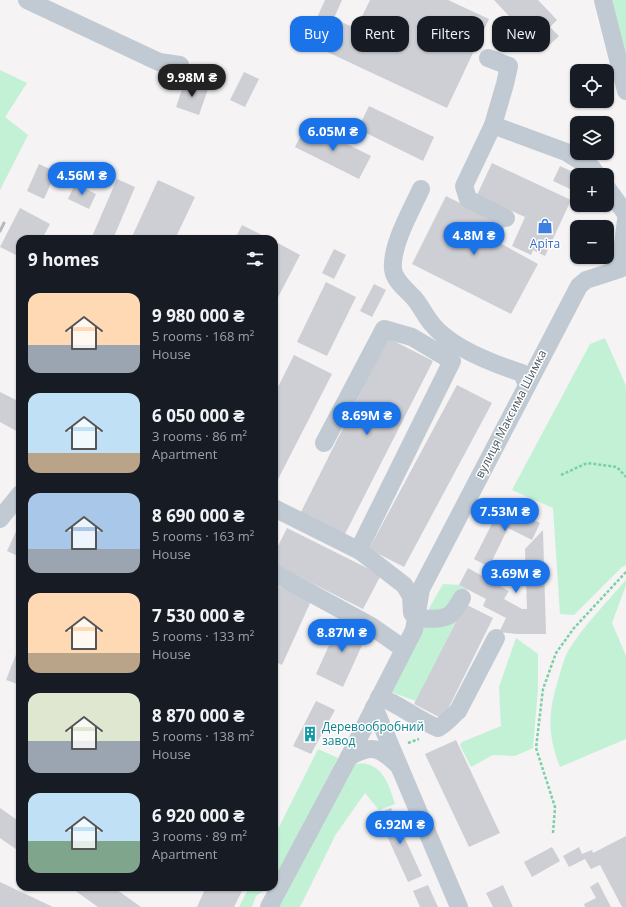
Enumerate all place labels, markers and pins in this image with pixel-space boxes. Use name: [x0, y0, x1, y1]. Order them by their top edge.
pin: 9.98M ₴: [155, 64, 229, 98]
pin: 6.05M ₴: [296, 118, 370, 152]
pin: 4.56M ₴: [45, 162, 119, 196]
shop icon: Аріта: [536, 217, 554, 235]
pin: 4.8M ₴: [441, 222, 507, 256]
place label: Аріта: [530, 235, 560, 252]
pin: 8.69M ₴: [330, 402, 404, 436]
pin: 7.53M ₴: [468, 498, 542, 532]
pin: 3.69M ₴: [479, 560, 553, 594]
pin: 8.87M ₴: [305, 619, 379, 653]
place label: Деревообробний завод: [322, 718, 424, 749]
building icon: Деревообробний завод: [301, 725, 319, 743]
pin: 6.92M ₴: [363, 811, 437, 845]

